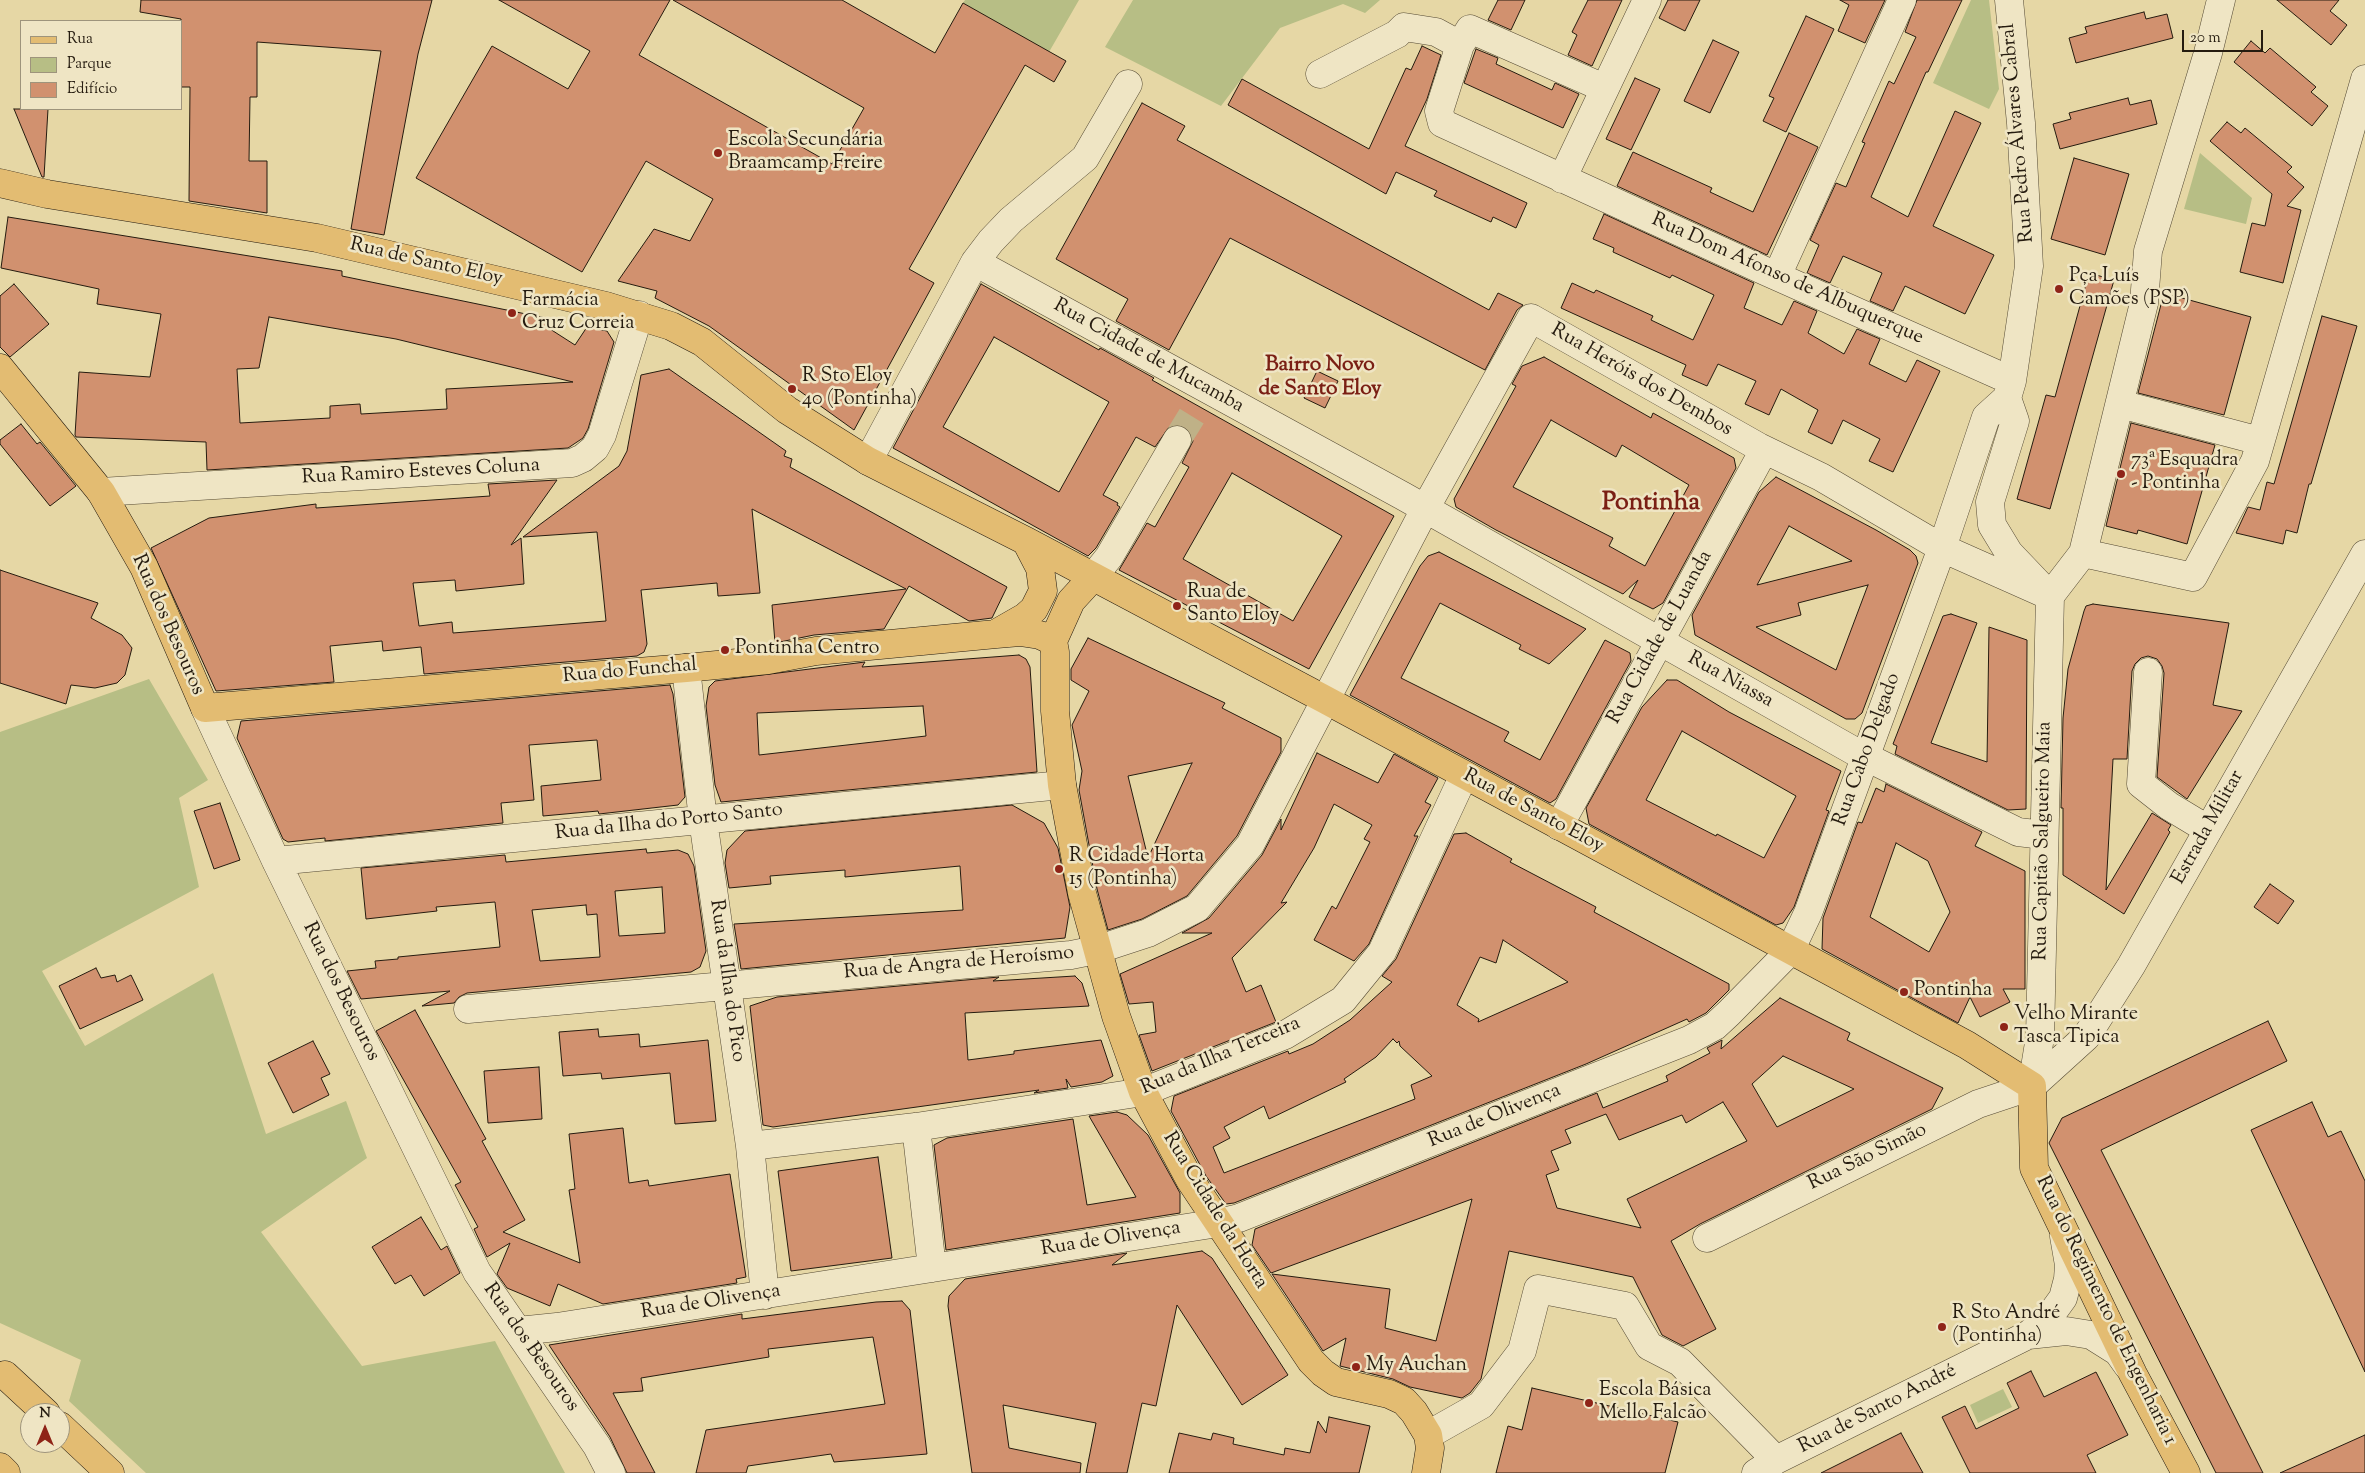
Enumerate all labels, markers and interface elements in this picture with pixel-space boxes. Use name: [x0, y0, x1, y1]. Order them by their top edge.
legend: [20, 20, 182, 110]
scale bar: [2185, 20, 2266, 52]
street label: Rua Pedro Álvares Cabral: [1997, 22, 2041, 244]
text: 20 m: [2190, 28, 2221, 49]
text: Rua: [67, 29, 93, 50]
text: Parque: [67, 54, 111, 75]
text: Edifício: [67, 79, 117, 100]
place label: Escola Secundária Braamcamp Freire: [728, 130, 883, 177]
marker: Escola Secundária Braamcamp Freire: [712, 147, 724, 159]
street label: Rua Dom Afonso de Albuquerque: [1647, 209, 1927, 351]
street label: Rua de Santo Eloy: [347, 234, 505, 292]
place label: Pça Luís Camões (PSP): [2069, 266, 2190, 313]
marker: Pça Luís Camões (PSP): [2053, 283, 2065, 295]
place label: Farmácia Cruz Correia: [522, 290, 634, 337]
street label: Rua Cidade de Mucamba: [1049, 295, 1247, 419]
marker: Farmácia Cruz Correia: [506, 307, 518, 319]
street label: Rua Heróis dos Dembos: [1546, 319, 1736, 443]
district label: Bairro Novo de Santo Eloy: [1258, 353, 1382, 403]
place label: R Sto Eloy 40 (Pontinha): [802, 366, 917, 413]
marker: R Sto Eloy 40 (Pontinha): [786, 383, 798, 395]
place label: 73ª Esquadra - Pontinha: [2131, 450, 2238, 497]
street label: Rua Ramiro Esteves Coluna: [301, 455, 541, 491]
marker: 73ª Esquadra - Pontinha: [2115, 468, 2127, 480]
district label: Pontinha: [1602, 490, 1700, 520]
street label: Rua Cidade de Luanda: [1603, 547, 1719, 729]
street label: Rua dos Besouros: [125, 551, 209, 699]
place label: Rua de Santo Eloy: [1187, 582, 1280, 629]
marker: Rua de Santo Eloy: [1171, 600, 1183, 612]
place label: Pontinha Centro: [735, 638, 879, 662]
marker: Pontinha Centro: [719, 644, 731, 656]
street label: Rua Niassa: [1683, 648, 1777, 714]
street label: Rua do Funchal: [562, 654, 698, 690]
street label: Rua Cabo Delgado: [1829, 670, 1907, 830]
street label: Rua Capitão Salgueiro Maia: [2030, 721, 2058, 961]
street label: Rua de Santo Eloy: [1458, 765, 1608, 859]
street label: Estrada Militar: [2168, 767, 2250, 889]
street label: Rua da Ilha do Porto Santo: [554, 799, 784, 847]
place label: R Cidade Horta 15 (Pontinha): [1069, 846, 1204, 893]
marker: R Cidade Horta 15 (Pontinha): [1053, 863, 1065, 875]
street label: Rua da Ilha do Pico: [703, 898, 749, 1064]
street label: Rua dos Besouros: [296, 919, 384, 1065]
street label: Rua de Angra de Heroísmo: [843, 942, 1075, 986]
place label: Pontinha: [1914, 980, 1992, 1004]
marker: Pontinha: [1898, 986, 1910, 998]
place label: Velho Mirante Tasca Tipica: [2014, 1004, 2138, 1051]
street label: Rua da Ilha Terceira: [1138, 1013, 1304, 1101]
marker: Velho Mirante Tasca Tipica: [1998, 1021, 2010, 1033]
street label: Rua de Olivença: [1425, 1080, 1565, 1154]
street label: Rua São Simão: [1805, 1119, 1931, 1197]
street label: Rua Cidade da Horta: [1156, 1128, 1272, 1294]
street label: Rua do Regimento de Engenharia 1: [2029, 1173, 2181, 1449]
street label: Rua de Olivença: [1040, 1217, 1182, 1263]
street label: Rua dos Besouros: [477, 1279, 583, 1417]
street label: Rua de Olivença: [640, 1280, 782, 1326]
place label: R Sto André (Pontinha): [1952, 1303, 2060, 1350]
marker: R Sto André (Pontinha): [1936, 1321, 1948, 1333]
place label: My Auchan: [1366, 1355, 1467, 1379]
street label: Rua de Santo André: [1795, 1360, 1961, 1460]
marker: My Auchan: [1350, 1361, 1362, 1373]
place label: Escola Básica Mello Falcão: [1599, 1380, 1711, 1427]
marker: Escola Básica Mello Falcão: [1583, 1397, 1595, 1409]
north arrow: [20, 1403, 70, 1453]
text: N: [39, 1404, 51, 1424]

